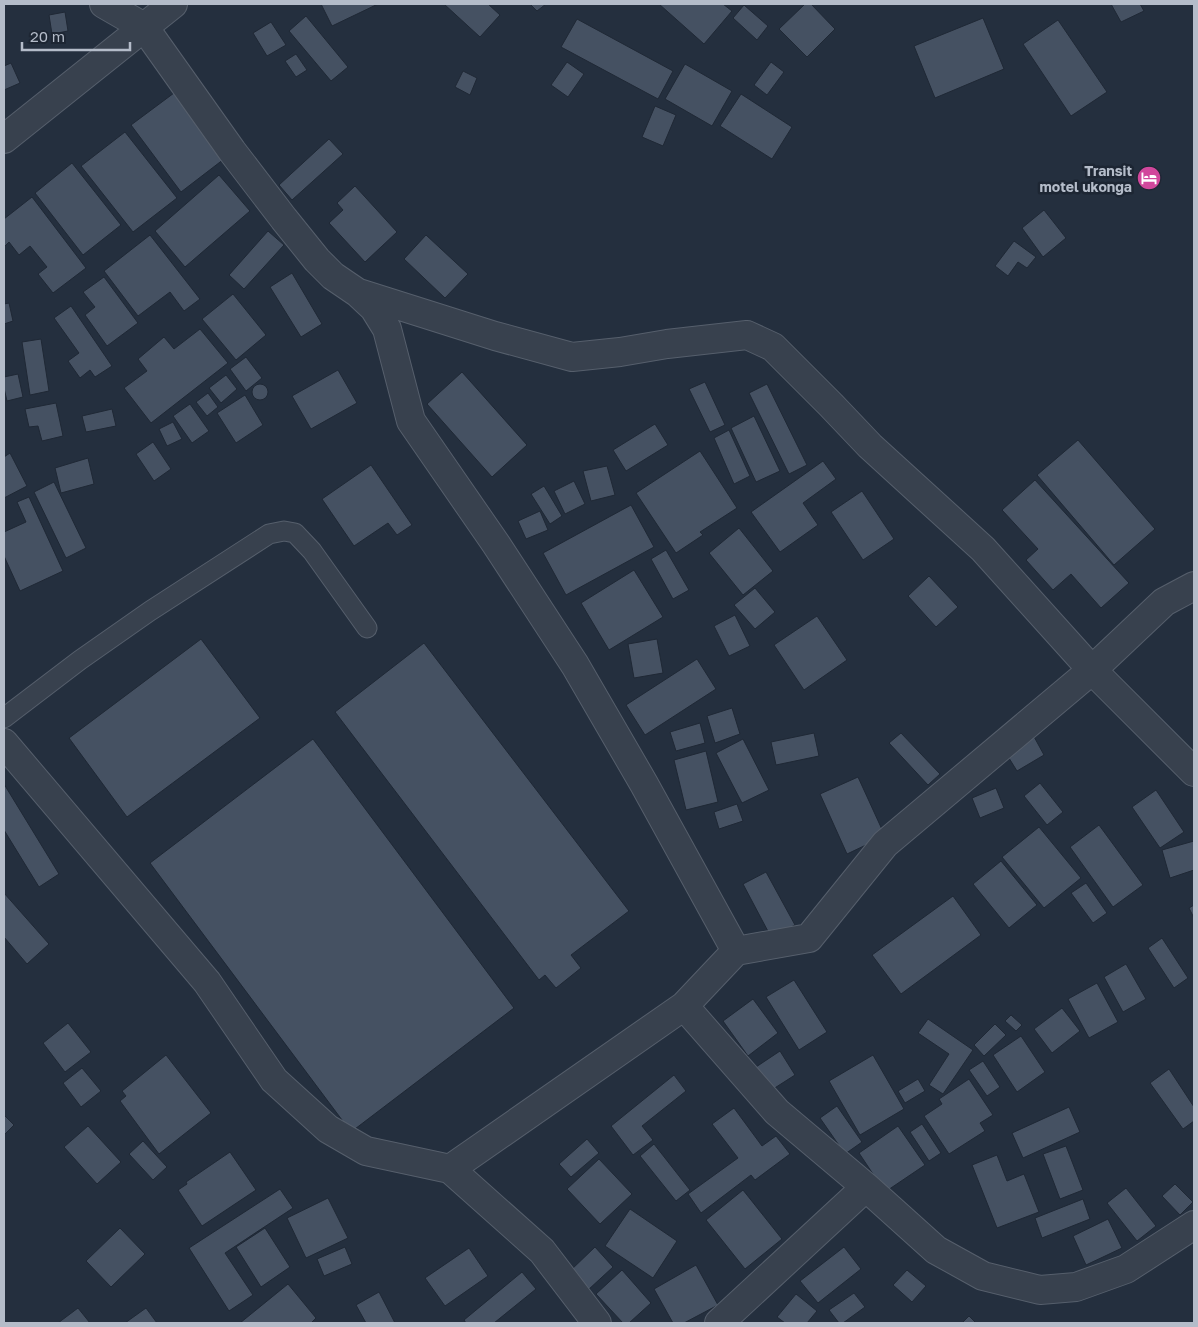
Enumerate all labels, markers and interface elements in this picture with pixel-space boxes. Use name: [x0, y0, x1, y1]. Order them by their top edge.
scale bar: [22, 20, 130, 52]
text: 20 m: [30, 27, 65, 45]
place label: Transit motel ukonga: [1040, 162, 1132, 195]
hotel icon: Transit motel ukonga: [1136, 165, 1162, 191]

